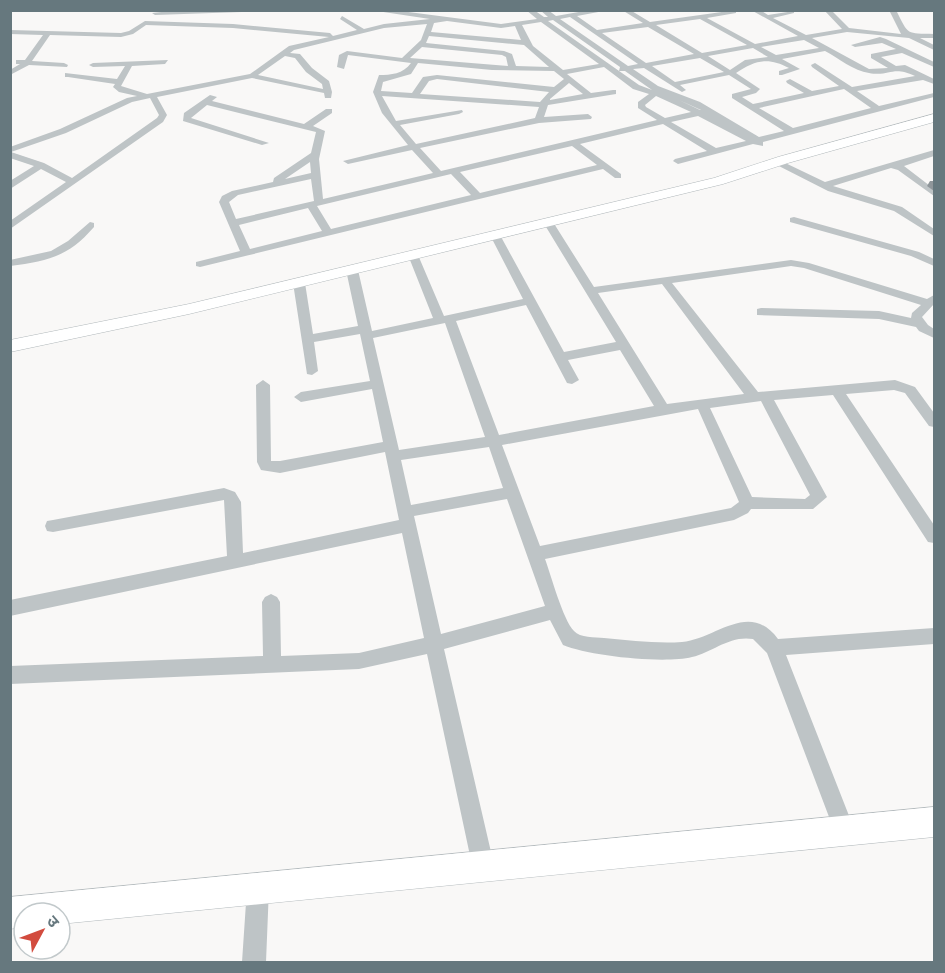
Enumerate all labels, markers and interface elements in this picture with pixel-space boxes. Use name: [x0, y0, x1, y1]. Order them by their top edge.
north arrow: [12, 901, 72, 961]
text: उ: [42, 910, 65, 932]

